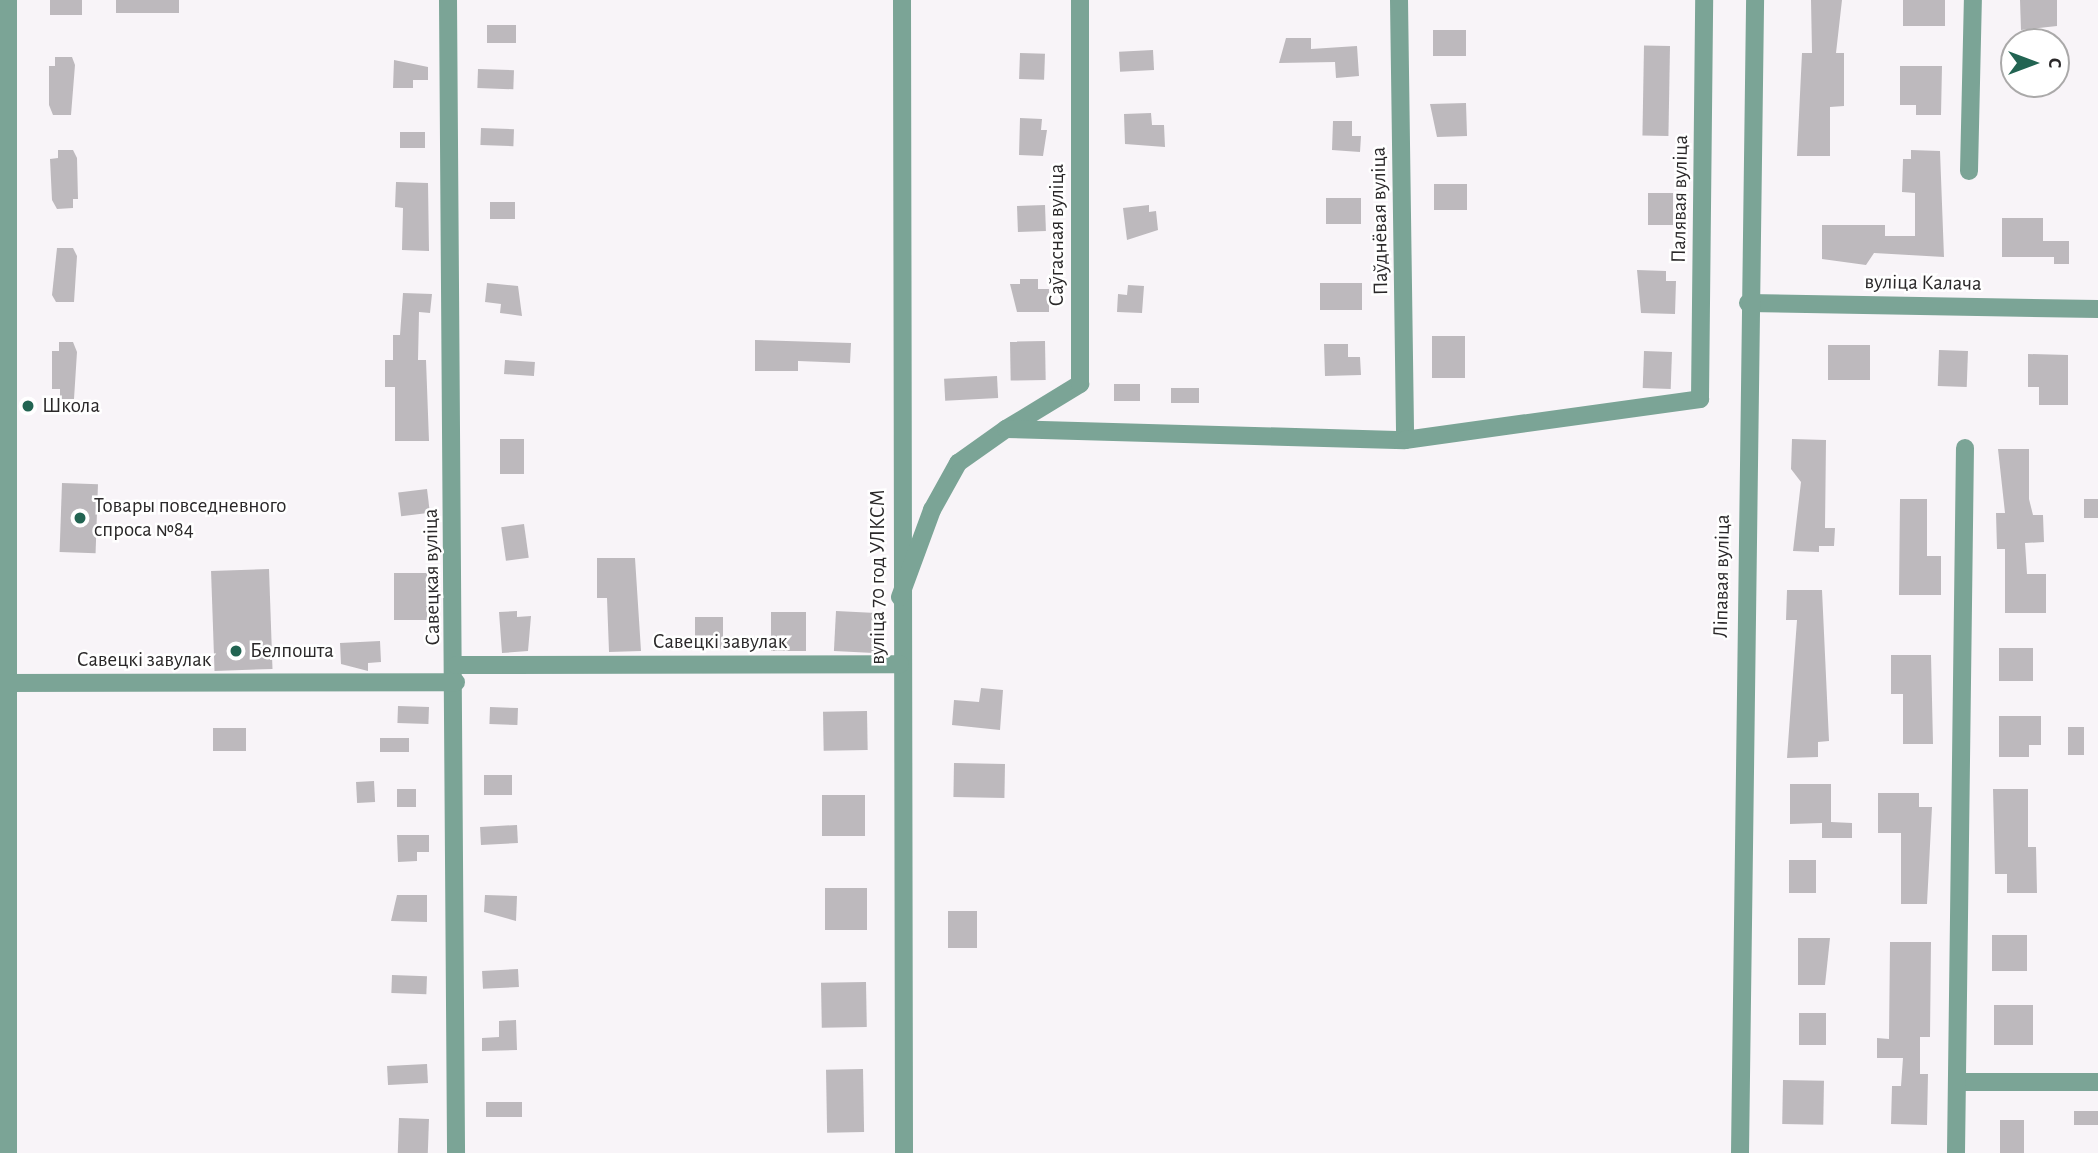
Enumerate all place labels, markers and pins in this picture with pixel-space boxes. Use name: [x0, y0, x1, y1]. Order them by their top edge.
place label: Школа: [42, 393, 100, 419]
marker: Школа: [20, 398, 36, 414]
place label: Товары повседневного спроса №84: [94, 493, 286, 543]
marker: Товары повседневного спроса №84: [72, 510, 88, 526]
place label: Белпошта: [250, 638, 334, 664]
marker: Белпошта: [228, 643, 244, 659]

